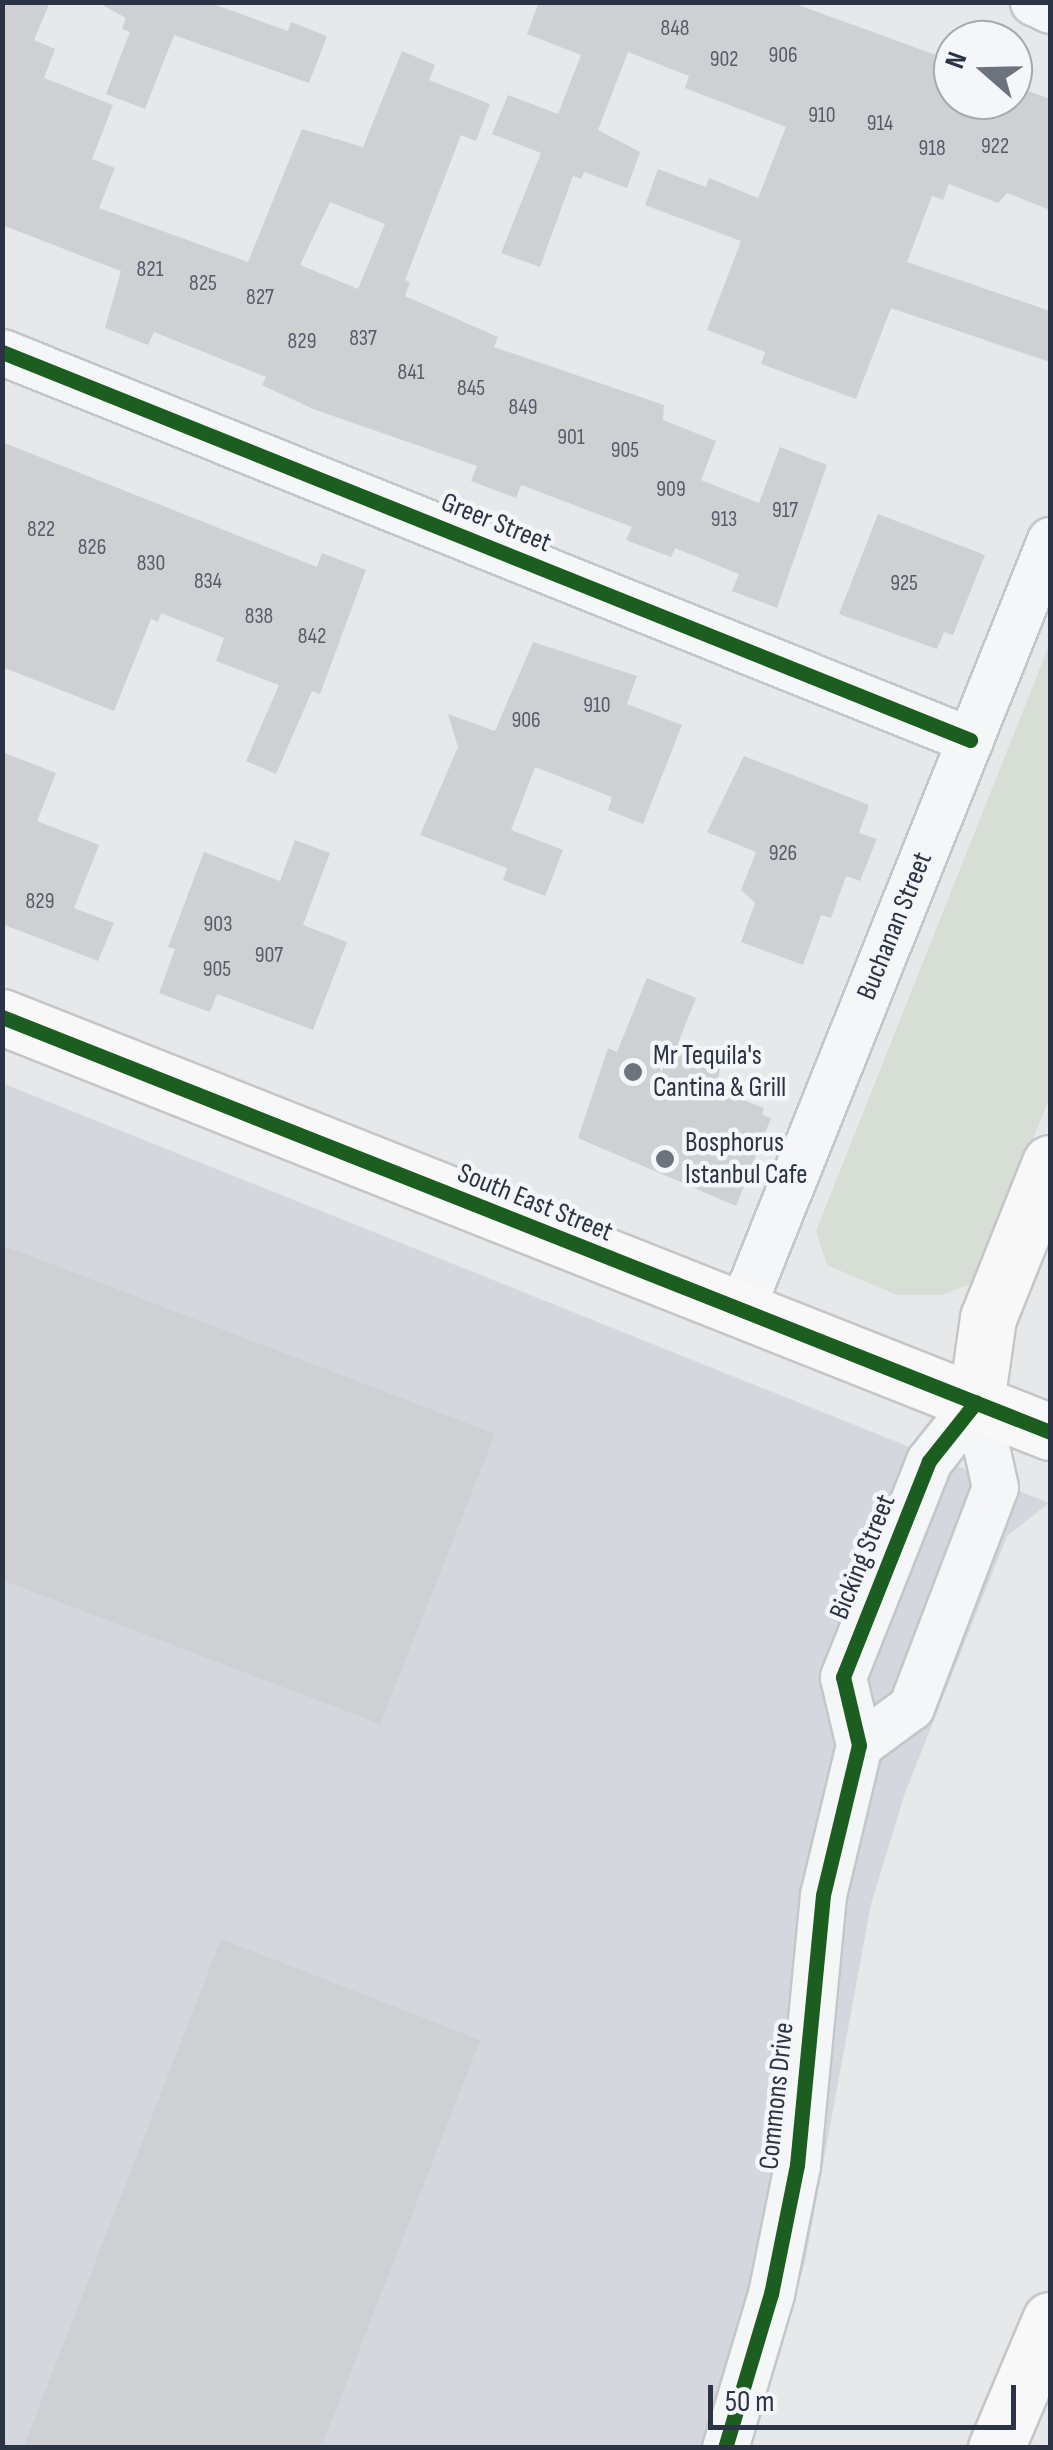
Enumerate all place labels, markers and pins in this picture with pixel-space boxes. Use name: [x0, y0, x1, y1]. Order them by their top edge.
place label: Mr Tequila's Cantina & Grill: [653, 1039, 786, 1105]
marker: Mr Tequila's Cantina & Grill: [622, 1061, 644, 1083]
place label: Bosphorus Istanbul Cafe: [685, 1126, 807, 1192]
marker: Bosphorus Istanbul Cafe: [654, 1148, 676, 1170]

